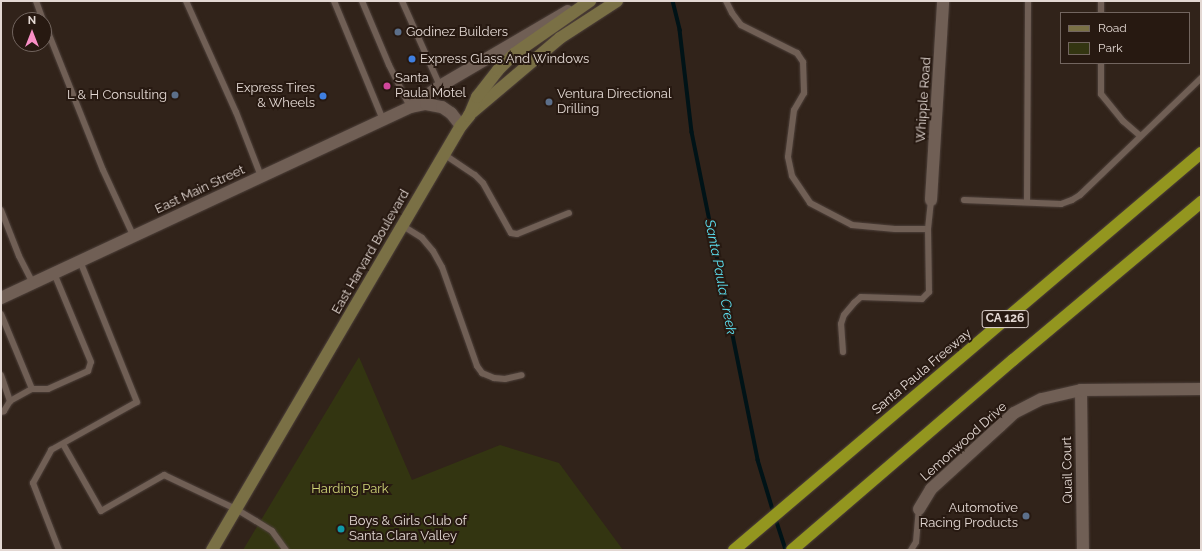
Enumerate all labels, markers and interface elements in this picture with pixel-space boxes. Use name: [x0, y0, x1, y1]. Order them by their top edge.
north arrow: [12, 12, 52, 52]
legend: [1060, 12, 1190, 64]
text: N: [28, 14, 36, 27]
text: Road: [1098, 21, 1127, 35]
place label: Godinez Builders: [406, 24, 508, 40]
marker: Godinez Builders: [393, 27, 403, 37]
text: Park: [1098, 41, 1123, 55]
place label: Express Glass And Windows: [420, 51, 590, 67]
marker: Express Glass And Windows: [407, 54, 417, 64]
street label: Whipple Road: [913, 57, 935, 143]
place label: Santa Paula Motel: [395, 71, 466, 102]
place label: Express Tires & Wheels: [236, 81, 315, 112]
marker: Santa Paula Motel: [382, 81, 392, 91]
place label: L & H Consulting: [67, 87, 167, 103]
place label: Ventura Directional Drilling: [557, 87, 671, 118]
marker: L & H Consulting: [170, 90, 180, 100]
marker: Express Tires & Wheels: [318, 91, 328, 101]
marker: Ventura Directional Drilling: [544, 97, 554, 107]
street label: East Main Street: [153, 162, 247, 218]
street label: East Harvard Boulevard: [329, 187, 413, 317]
water label: Santa Paula Creek: [702, 218, 740, 336]
road number: CA 126: [981, 309, 1029, 329]
street label: Santa Paula Freeway: [869, 326, 975, 418]
street label: Lemonwood Drive: [918, 399, 1010, 485]
street label: Quail Court: [1060, 436, 1076, 504]
park label: Harding Park: [311, 481, 389, 497]
place label: Automotive Racing Products: [920, 501, 1018, 532]
marker: Automotive Racing Products: [1021, 511, 1031, 521]
place label: Boys & Girls Club of Santa Clara Valley: [349, 514, 467, 545]
marker: Boys & Girls Club of Santa Clara Valley: [336, 524, 346, 534]

